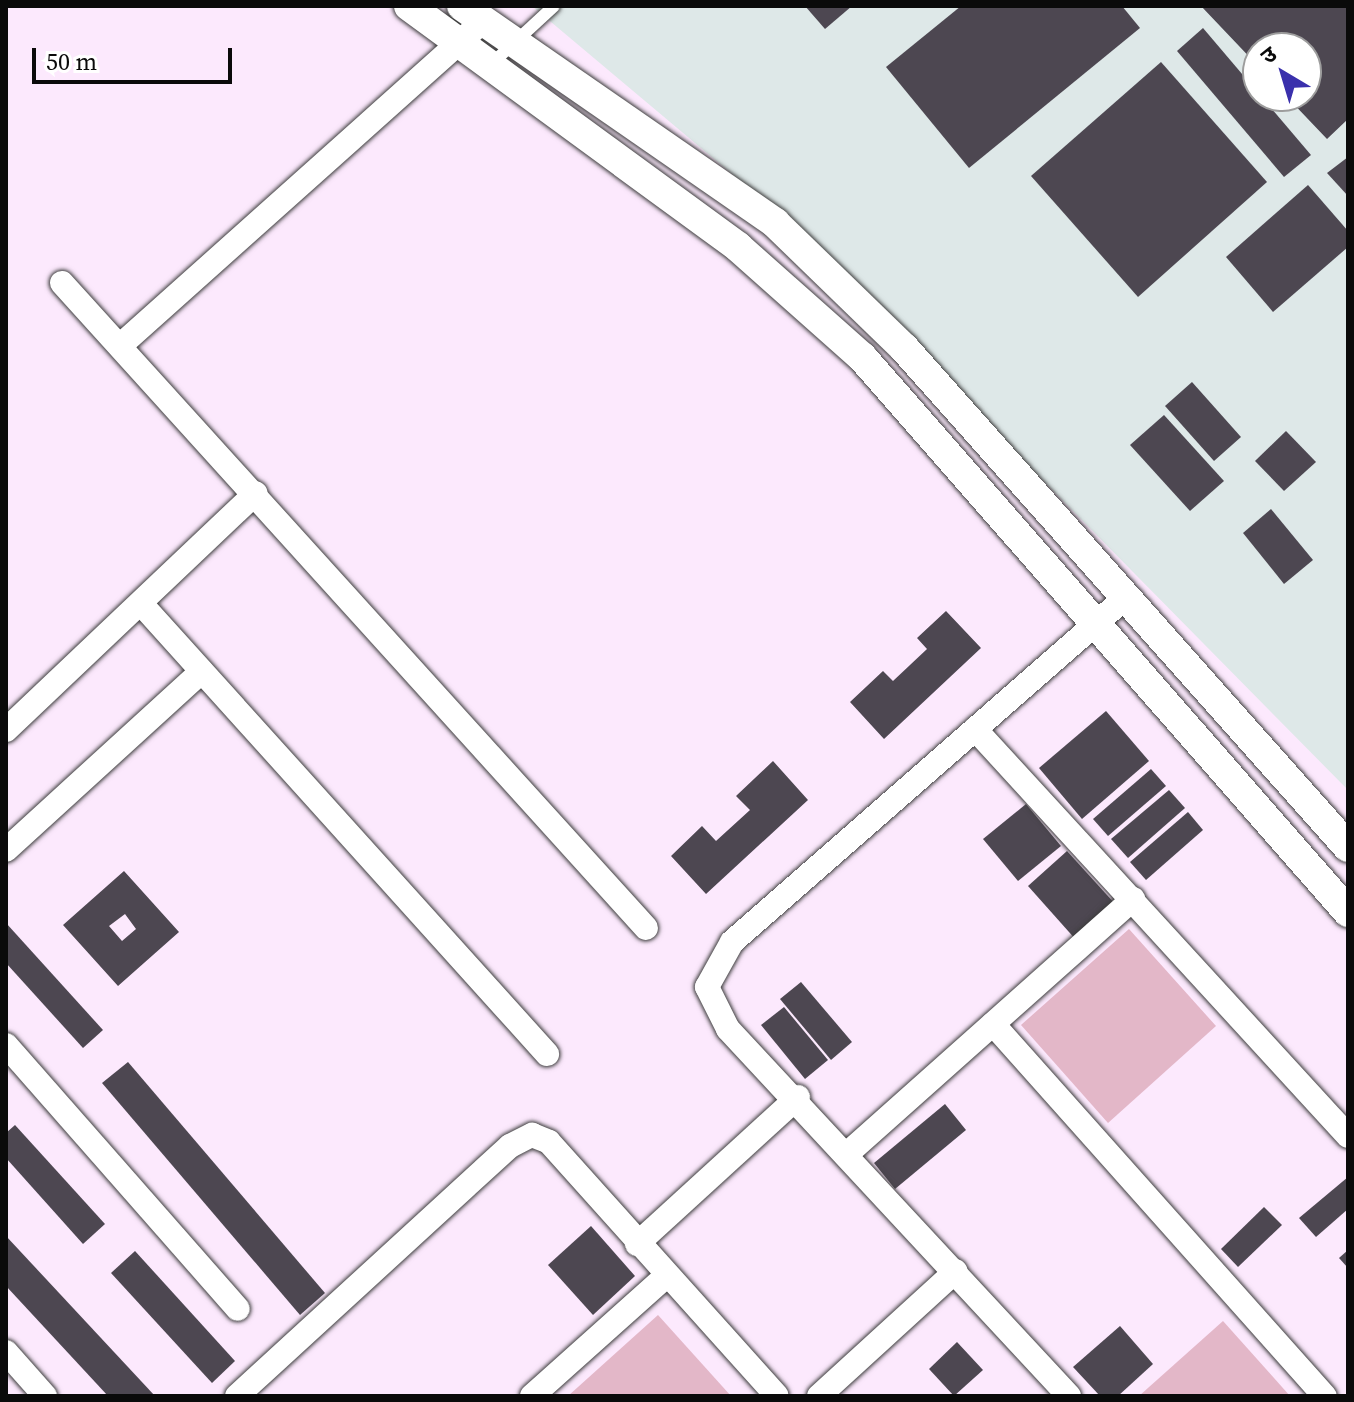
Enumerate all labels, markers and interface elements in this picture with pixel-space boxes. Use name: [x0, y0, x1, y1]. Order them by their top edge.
scale bar: [36, 32, 236, 82]
north arrow: [1242, 32, 1322, 112]
text: उ: [1254, 39, 1283, 70]
text: 50 m: [46, 45, 97, 78]

